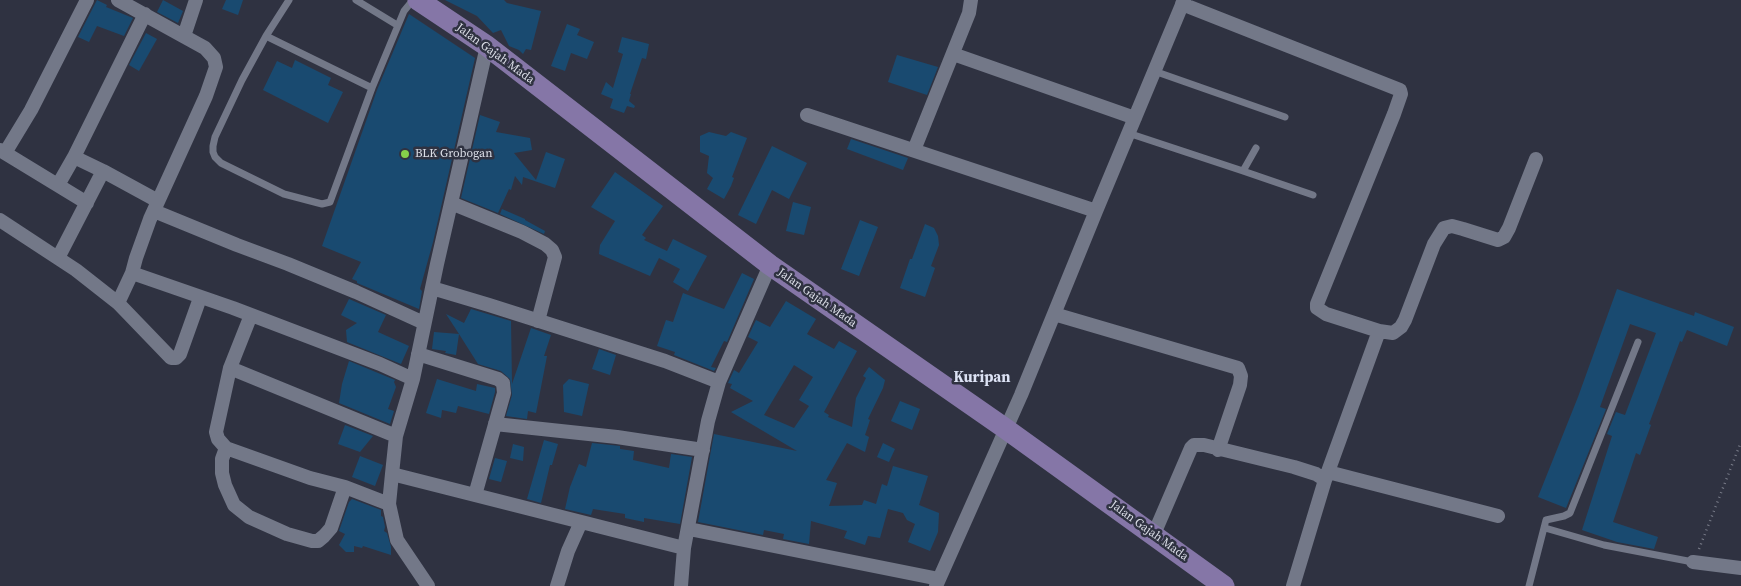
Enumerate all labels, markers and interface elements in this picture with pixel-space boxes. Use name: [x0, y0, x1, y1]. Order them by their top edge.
street label: Jalan Gajah Mada: [453, 21, 537, 87]
place label: BLK Grobogan: [415, 147, 492, 161]
marker: BLK Grobogan: [399, 148, 411, 160]
street label: Jalan Gajah Mada: [775, 265, 859, 331]
district label: Kuripan: [954, 369, 1010, 387]
street label: Jalan Gajah Mada: [1107, 498, 1191, 564]

